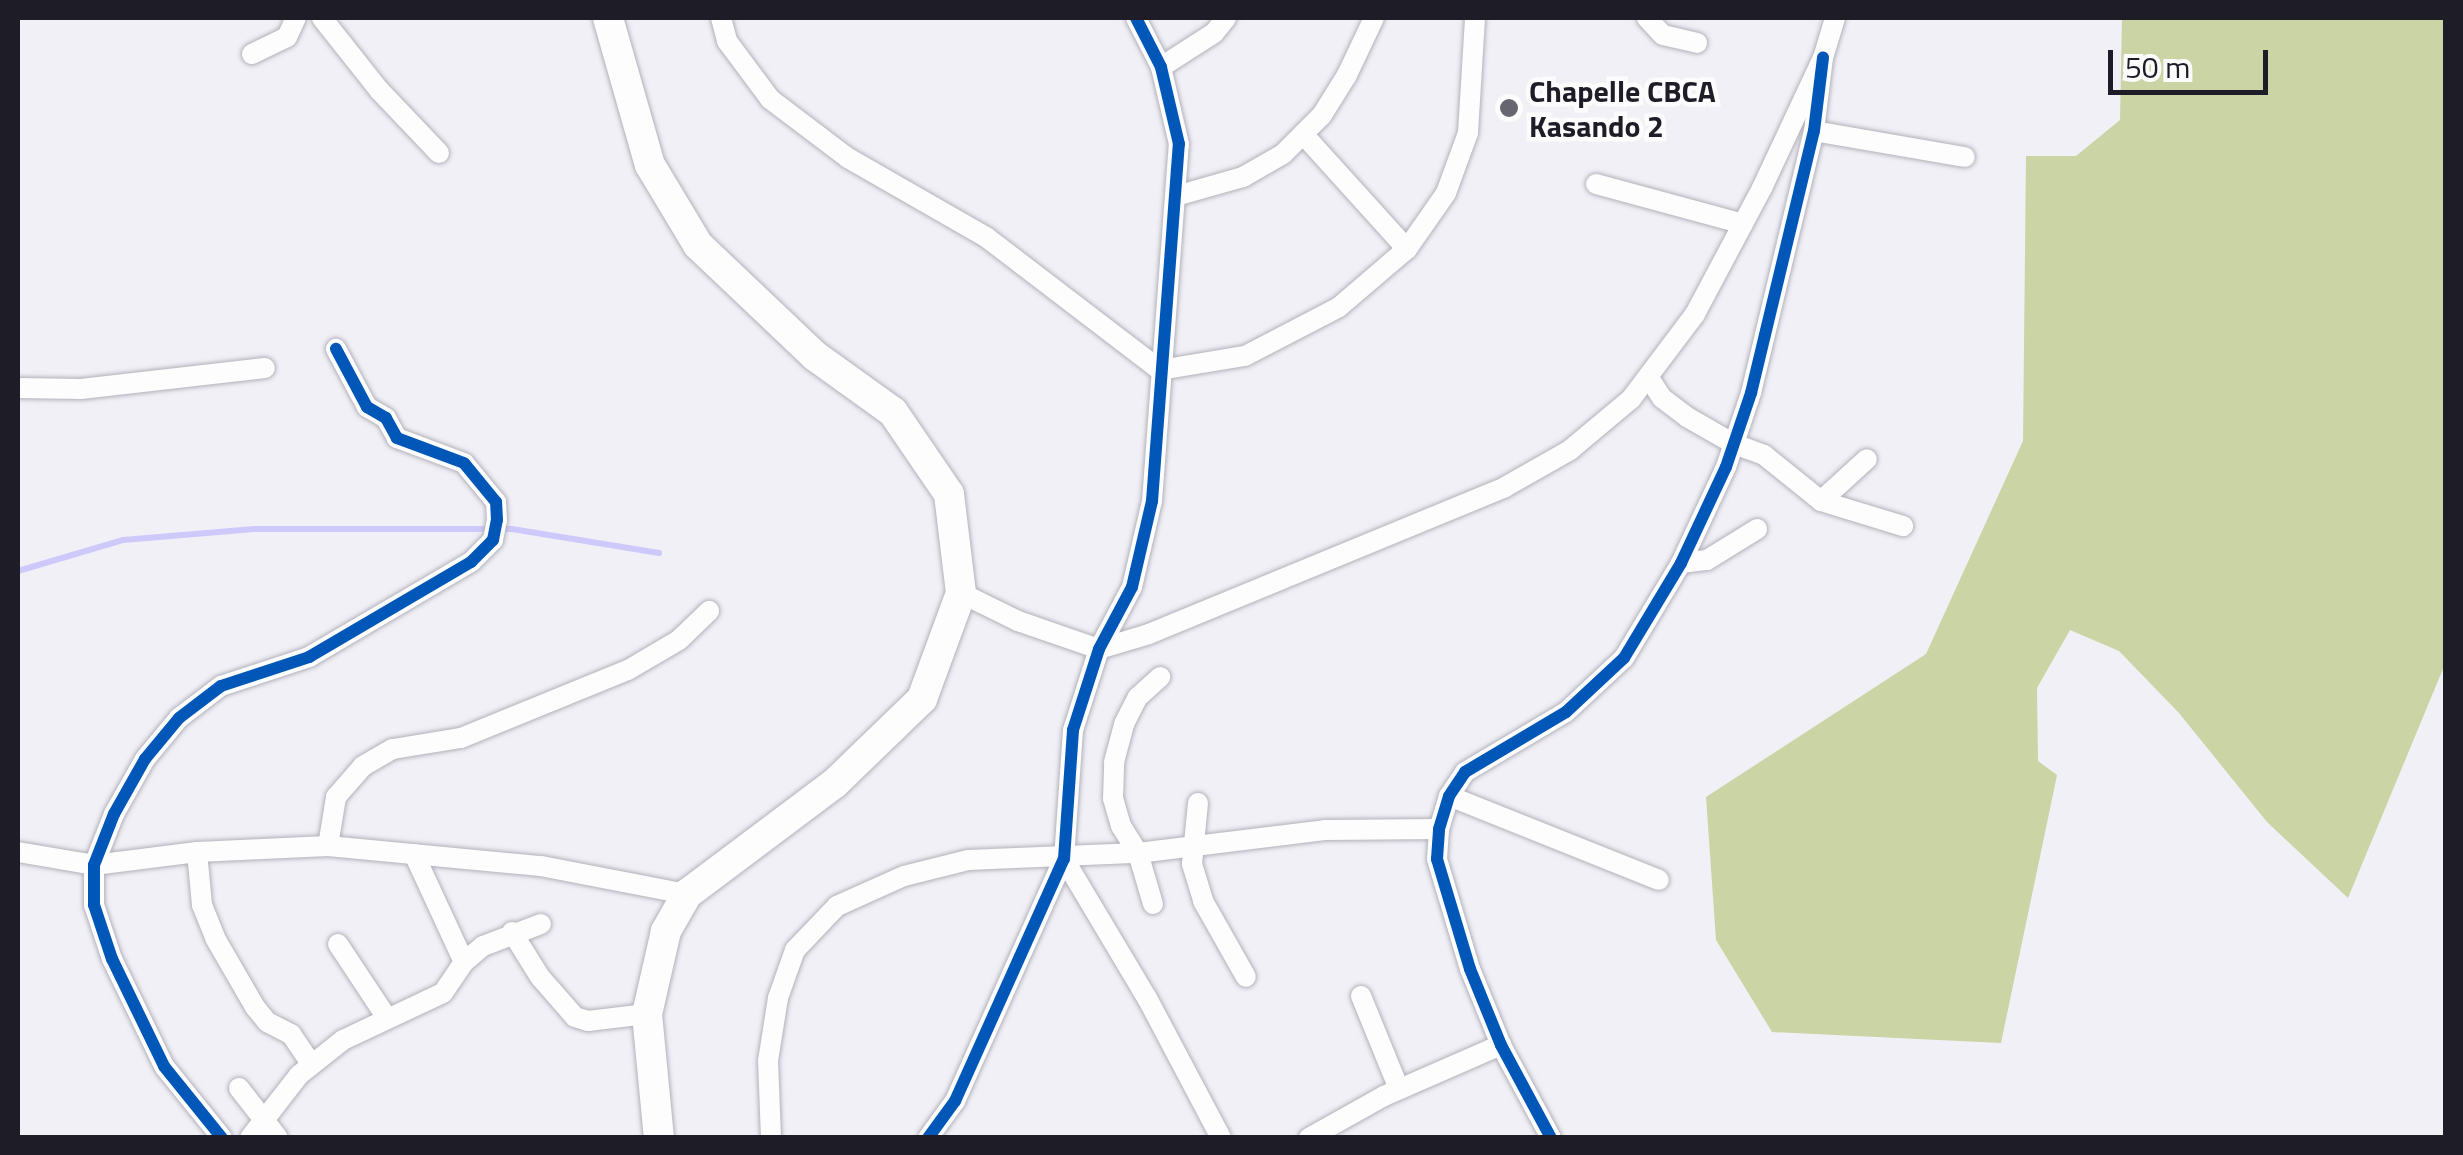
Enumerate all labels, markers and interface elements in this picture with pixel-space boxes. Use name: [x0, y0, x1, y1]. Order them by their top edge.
scale bar: [2113, 30, 2273, 92]
text: 50 m: [2125, 44, 2190, 90]
place label: Chapelle CBCA Kasando 2: [1529, 73, 1716, 144]
marker: Chapelle CBCA Kasando 2: [1498, 97, 1520, 119]

